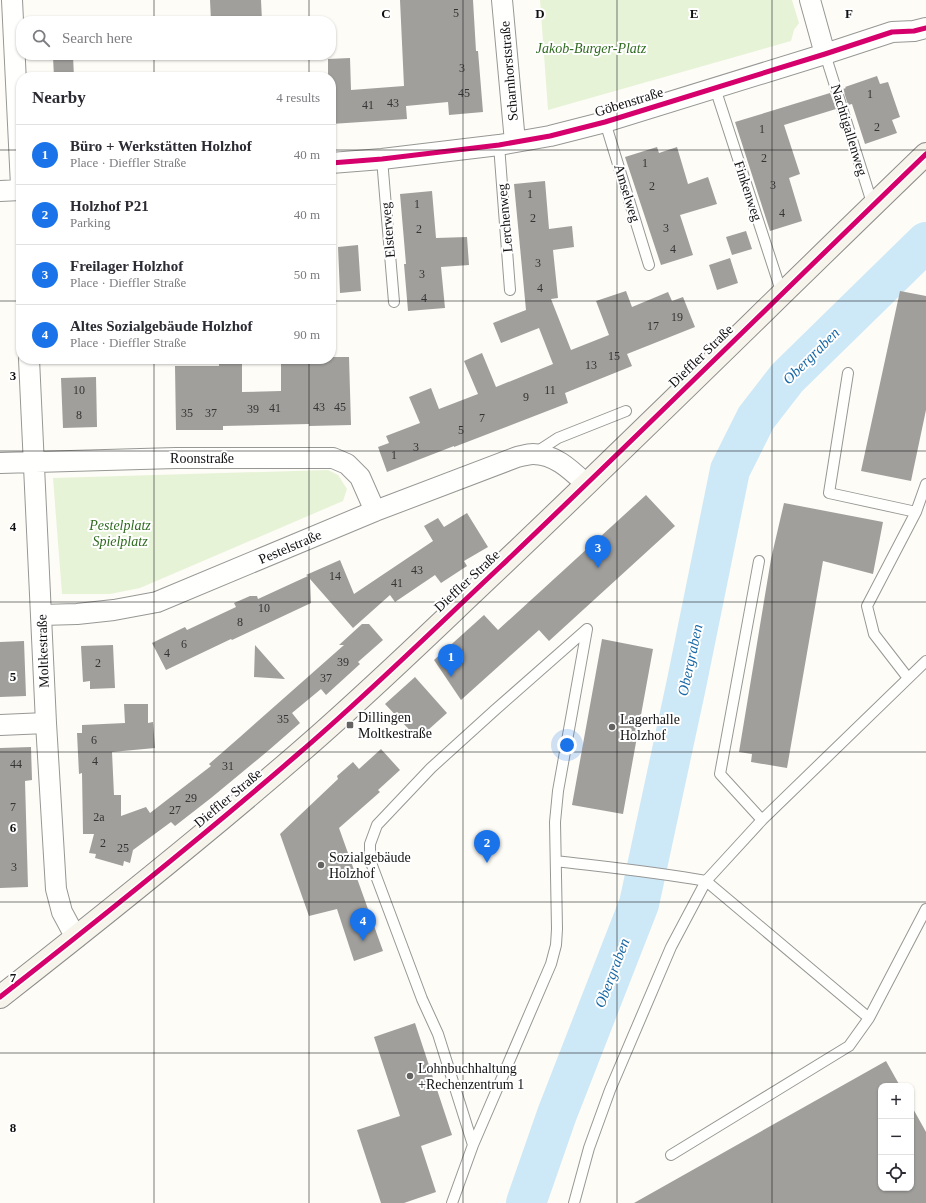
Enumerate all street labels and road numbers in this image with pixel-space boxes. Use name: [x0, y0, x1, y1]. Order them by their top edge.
street label: Scharnhorststraße: [497, 20, 521, 122]
street label: Nachtigallenweg: [828, 82, 870, 178]
street label: Göbenstraße: [593, 84, 665, 120]
street label: Finkenweg: [731, 159, 765, 223]
street label: Amselweg: [611, 162, 643, 224]
street label: Lerchenweg: [495, 183, 515, 253]
street label: Elsterweg: [378, 201, 398, 259]
street label: Dieffler Straße: [666, 322, 736, 390]
street label: Roonstraße: [170, 451, 234, 466]
street label: Pestelstraße: [256, 527, 324, 567]
street label: Dieffler Straße: [431, 547, 503, 615]
street label: Moltkestraße: [34, 614, 52, 688]
street label: Dieffler Straße: [191, 765, 265, 831]

